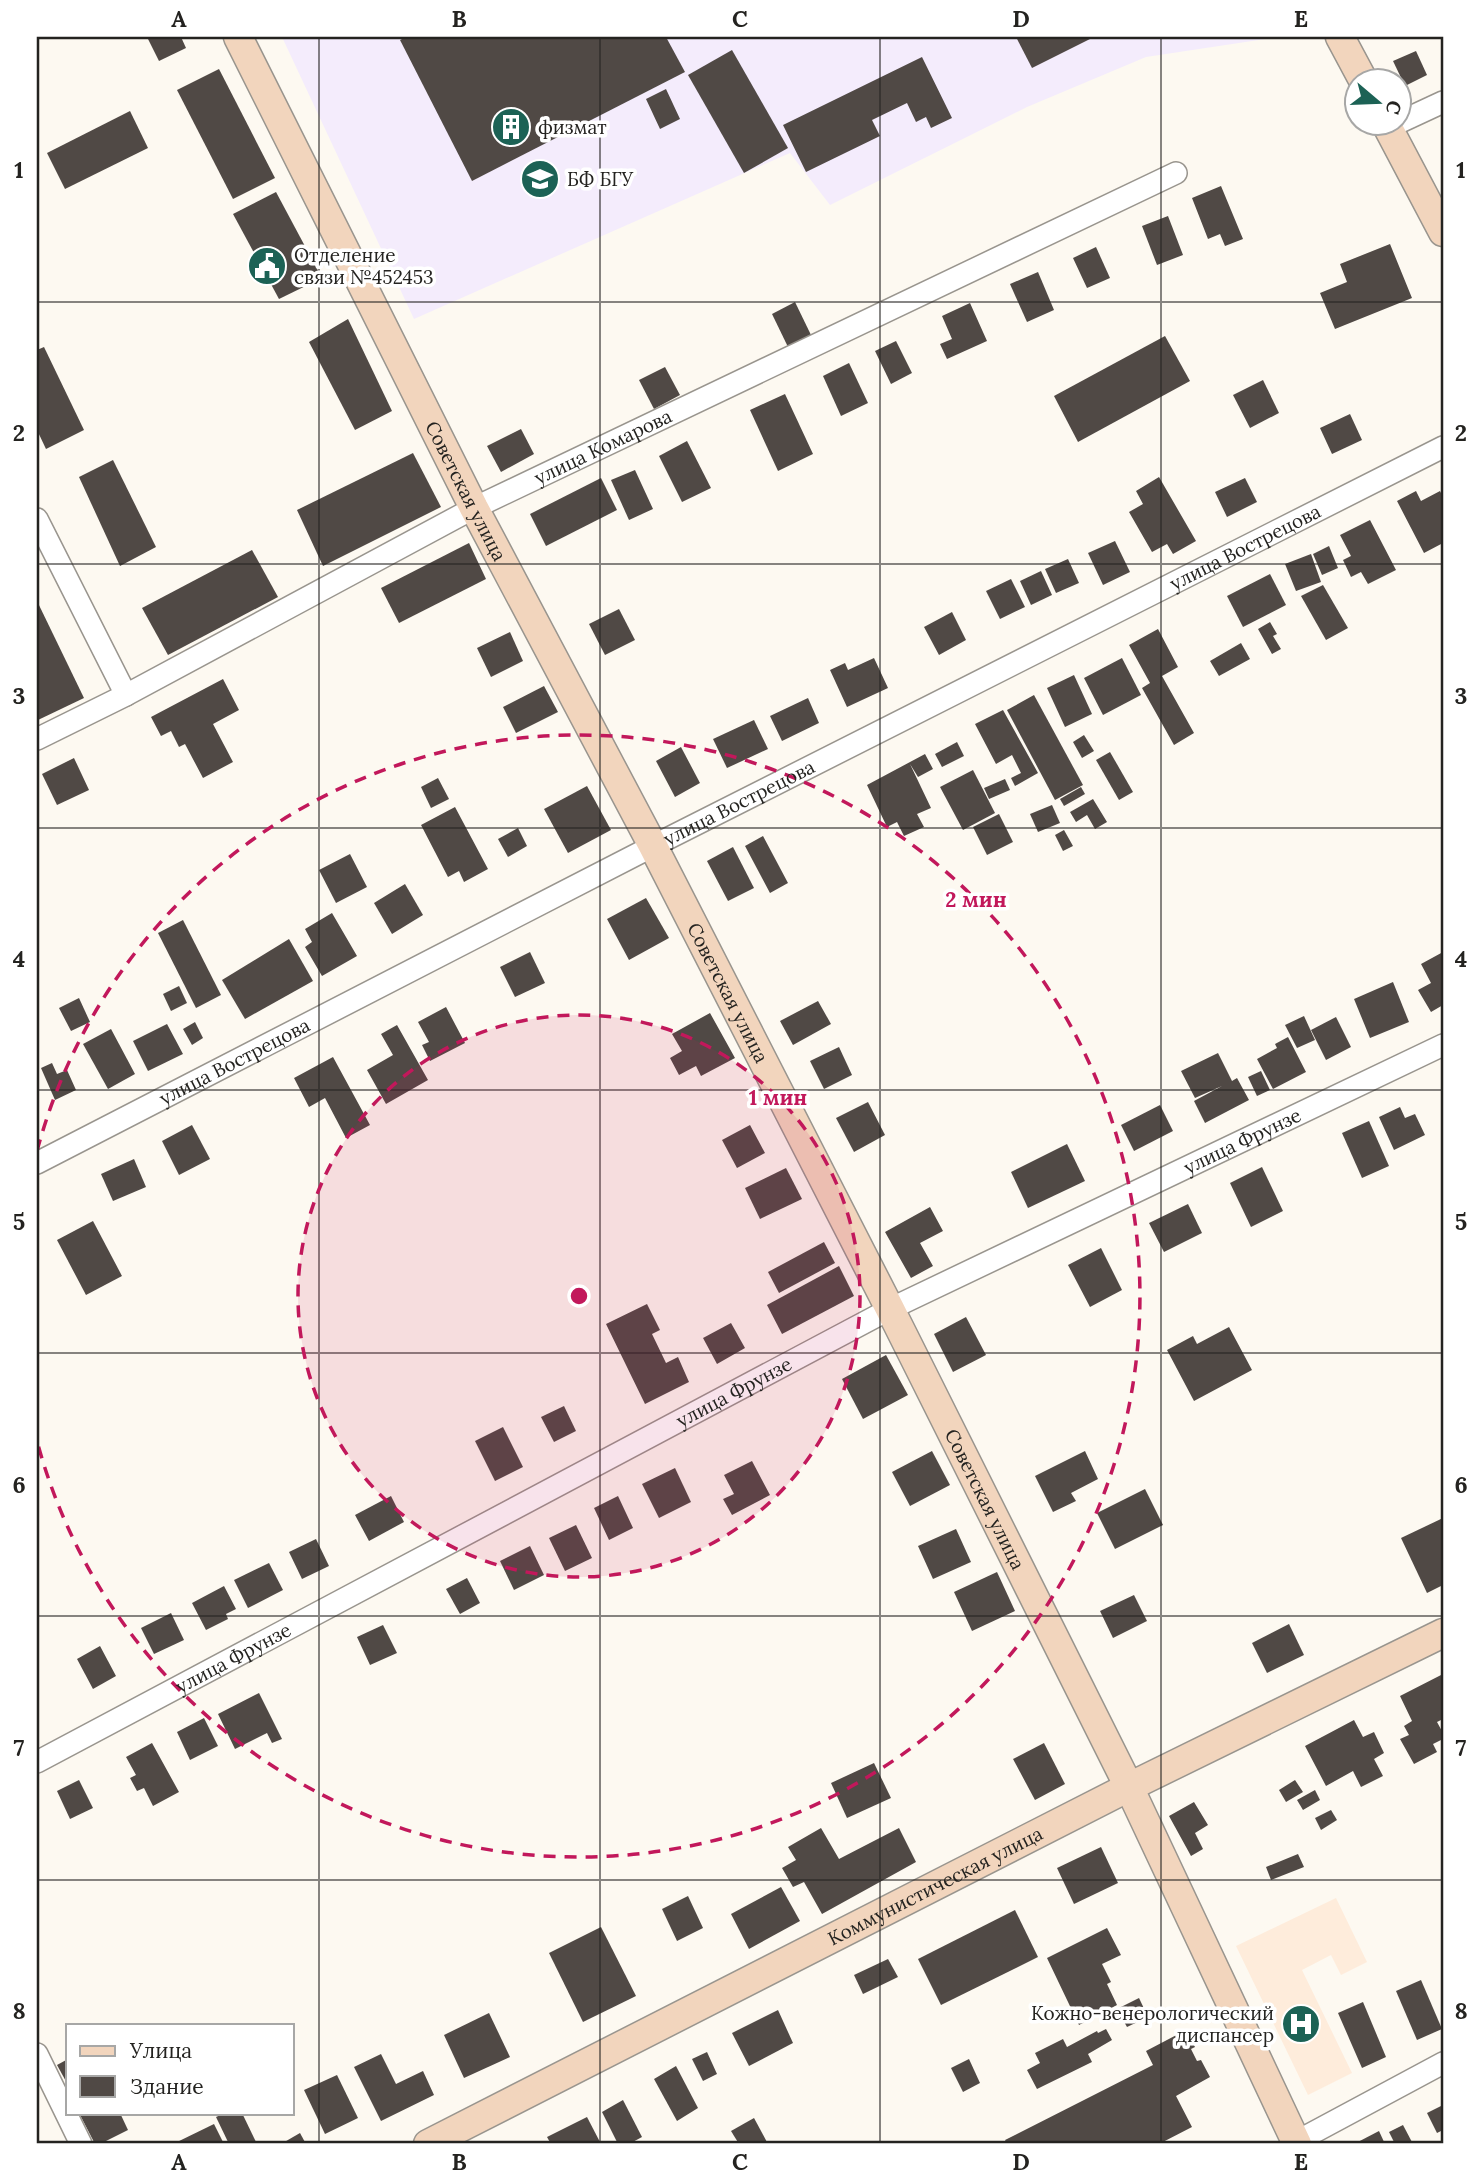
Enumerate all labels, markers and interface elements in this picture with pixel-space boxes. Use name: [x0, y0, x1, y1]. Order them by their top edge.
text: A: [171, 4, 187, 33]
text: B: [451, 4, 467, 33]
text: C: [732, 4, 748, 33]
text: D: [1012, 4, 1030, 33]
text: E: [1294, 4, 1308, 33]
north arrow: [1344, 66, 1414, 136]
text: С: [1381, 97, 1408, 118]
building icon: физмат: [490, 106, 532, 148]
place label: физмат: [538, 115, 607, 139]
text: 1: [14, 155, 24, 184]
text: 1: [1456, 155, 1466, 184]
school or university icon: БФ БГУ: [519, 158, 561, 200]
place label: БФ БГУ: [567, 167, 634, 191]
place label: Отделение связи №452453: [294, 243, 434, 289]
public building icon: Отделение связи №452453: [246, 245, 288, 287]
street label: улица Комарова: [530, 403, 676, 490]
street label: Советская улица: [420, 417, 512, 565]
text: 2: [13, 418, 25, 447]
text: 2: [1455, 418, 1467, 447]
street label: улица Вострецова: [1165, 499, 1325, 595]
text: 3: [13, 681, 25, 710]
text: 3: [1455, 681, 1467, 710]
street label: улица Вострецова: [659, 754, 819, 851]
text: 2 мин: [945, 886, 1007, 913]
street label: Советская улица: [682, 919, 774, 1067]
text: 4: [13, 944, 25, 973]
text: 4: [1455, 944, 1467, 973]
street label: улица Вострецова: [155, 1013, 314, 1110]
text: 1 мин: [749, 1084, 807, 1111]
street label: улица Фрунзе: [1179, 1103, 1305, 1179]
text: 5: [13, 1207, 25, 1236]
text: 5: [1455, 1207, 1467, 1236]
centre of rings: [567, 1284, 591, 1308]
street label: улица Фрунзе: [672, 1351, 796, 1432]
street label: Советская улица: [940, 1425, 1030, 1574]
text: 6: [12, 1470, 26, 1499]
text: 6: [1454, 1470, 1468, 1499]
street label: улица Фрунзе: [171, 1617, 295, 1698]
text: 7: [14, 1733, 25, 1762]
text: 7: [1456, 1733, 1467, 1762]
street label: Коммунистическая улица: [824, 1821, 1047, 1950]
text: 8: [12, 1996, 26, 2025]
text: 8: [1454, 1996, 1468, 2025]
place label: Кожно-венерологический диспансер: [1031, 2001, 1274, 2047]
hospital icon: Кожно-венерологический диспансер: [1280, 2003, 1322, 2045]
legend: [66, 2024, 294, 2114]
text: Улица: [129, 2037, 192, 2064]
text: Здание: [130, 2073, 204, 2100]
text: A: [171, 2147, 187, 2176]
text: B: [451, 2147, 467, 2176]
text: C: [732, 2147, 748, 2176]
text: D: [1012, 2147, 1030, 2176]
text: E: [1294, 2147, 1308, 2176]

